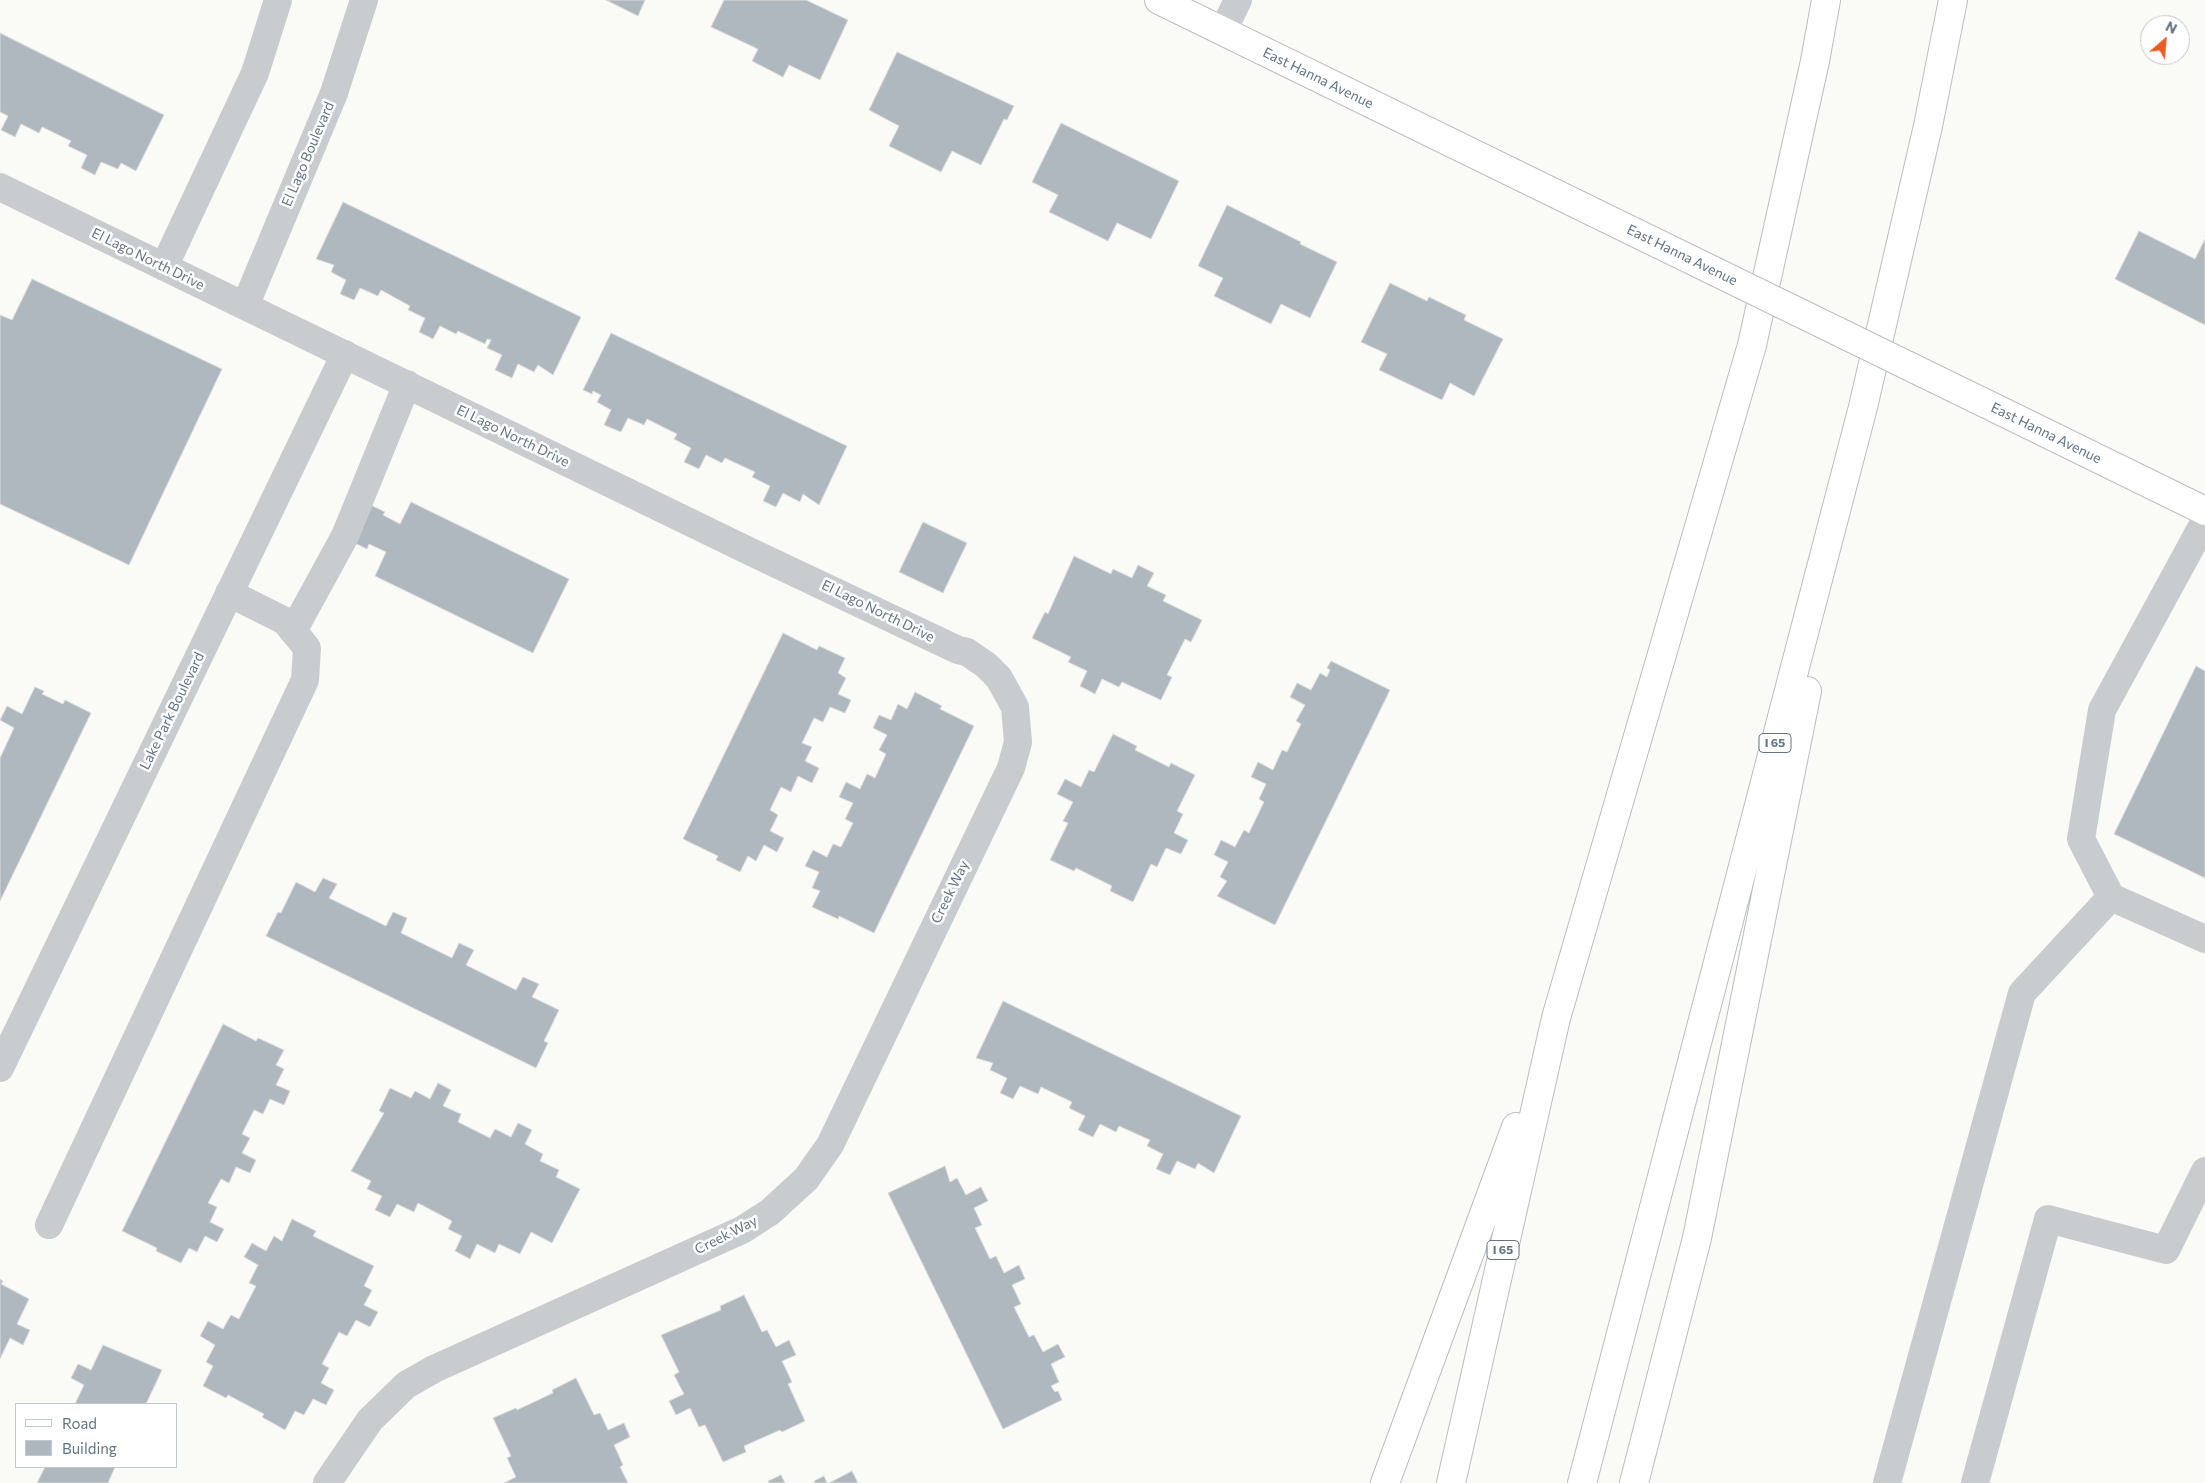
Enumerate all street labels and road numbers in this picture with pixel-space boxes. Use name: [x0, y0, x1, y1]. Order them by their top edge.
street label: East Hanna Avenue: [1260, 44, 1376, 112]
street label: El Lago Boulevard: [278, 99, 338, 209]
street label: East Hanna Avenue: [1624, 221, 1740, 289]
street label: El Lago North Drive: [89, 224, 207, 294]
street label: East Hanna Avenue: [1988, 399, 2104, 467]
street label: El Lago North Drive: [454, 401, 572, 471]
street label: El Lago North Drive: [819, 576, 937, 646]
street label: Lake Park Boulevard: [136, 650, 208, 772]
road number: I 65: [1759, 734, 1791, 752]
street label: Creek Way: [928, 858, 972, 926]
street label: Creek Way: [692, 1212, 760, 1258]
road number: I 65: [1487, 1240, 1519, 1260]

